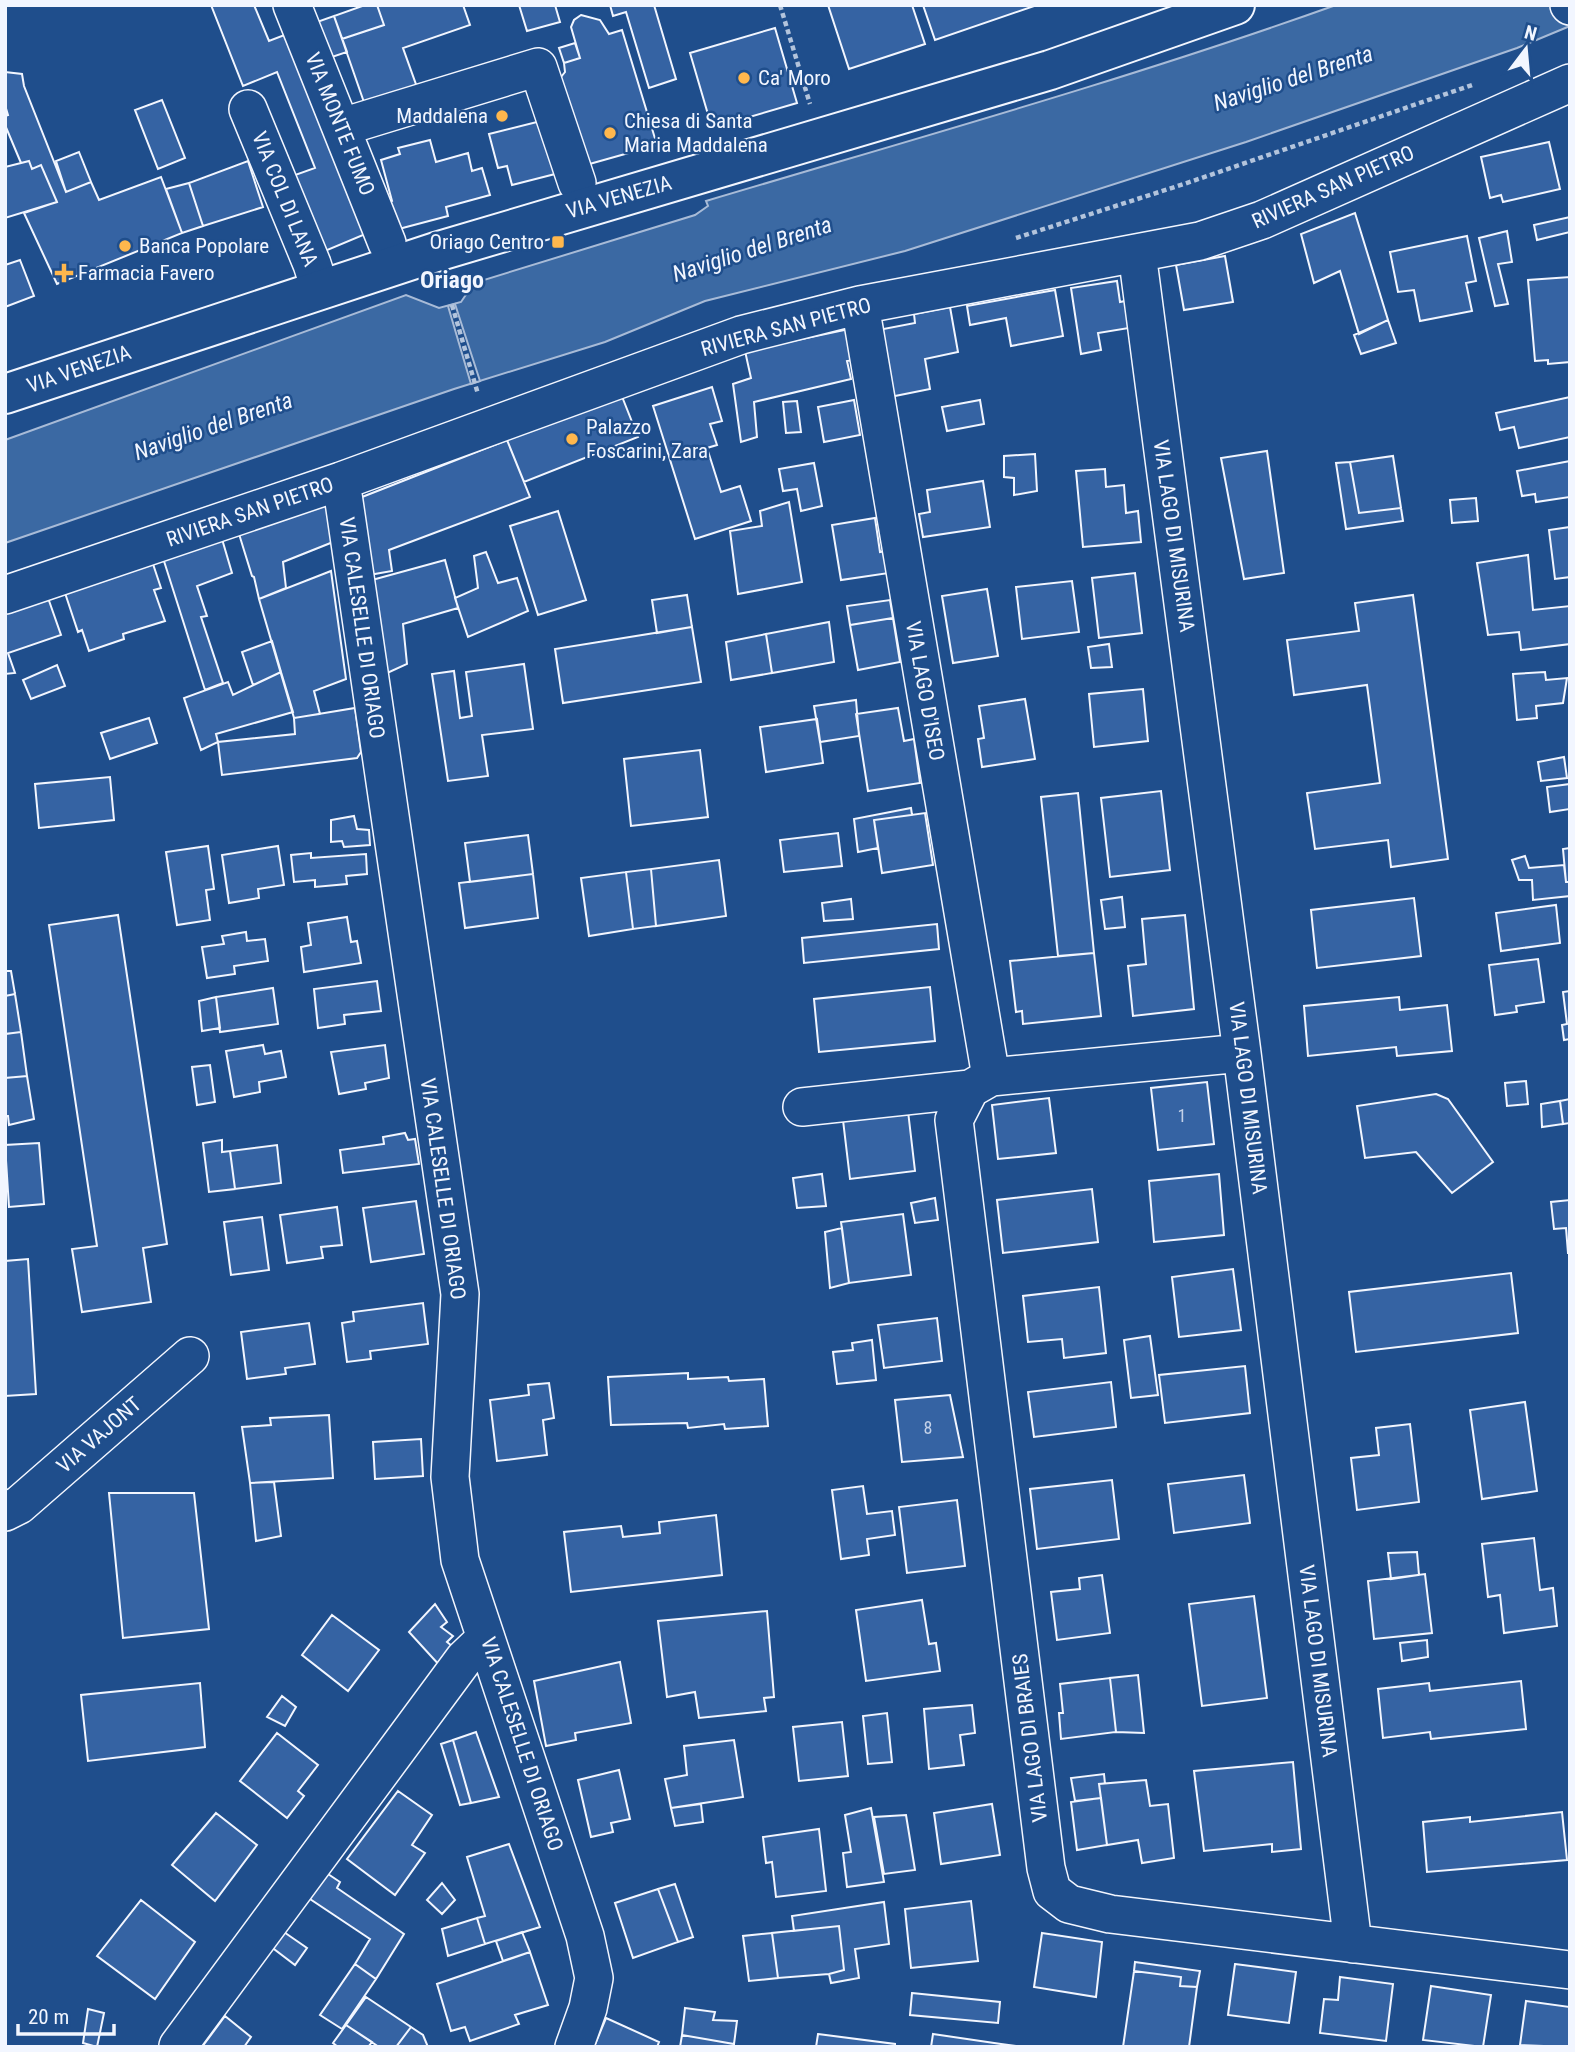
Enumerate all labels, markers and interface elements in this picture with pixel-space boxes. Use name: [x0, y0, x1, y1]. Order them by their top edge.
north arrow: [1491, 14, 1561, 84]
text: N: [1522, 20, 1539, 46]
water label: Naviglio del Brenta: [1210, 40, 1376, 117]
street label: VIA MONTE FUMO: [300, 49, 380, 199]
place label: Ca' Moro: [758, 66, 831, 90]
marker: Ca' Moro: [736, 70, 752, 86]
place label: Maddalena: [396, 104, 488, 128]
marker: Maddalena: [494, 108, 510, 124]
place label: Chiesa di Santa Maria Maddalena: [624, 109, 768, 157]
marker: Chiesa di Santa Maria Maddalena: [602, 125, 618, 141]
street label: VIA COL DI LANA: [247, 128, 323, 270]
street label: RIVIERA SAN PIETRO: [1248, 140, 1418, 234]
street label: VIA VENEZIA: [564, 171, 674, 223]
water label: Naviglio del Brenta: [669, 211, 835, 288]
place label: Oriago Centro: [430, 230, 544, 254]
place label: Banca Popolare: [139, 234, 269, 258]
marker: Oriago Centro: [550, 234, 566, 250]
marker: Banca Popolare: [117, 238, 133, 254]
place label: Farmacia Favero: [78, 261, 215, 285]
marker: Farmacia Favero: [56, 265, 72, 281]
district label: Oriago: [420, 266, 484, 294]
street label: RIVIERA SAN PIETRO: [698, 293, 874, 361]
street label: VIA VENEZIA: [24, 340, 134, 398]
water label: Naviglio del Brenta: [130, 387, 296, 466]
place label: Palazzo Foscarini, Zara: [586, 415, 708, 463]
marker: Palazzo Foscarini, Zara: [564, 431, 580, 447]
street label: VIA LAGO DI MISURINA: [1149, 438, 1199, 634]
street label: RIVIERA SAN PIETRO: [163, 472, 337, 552]
street label: VIA CALESELLE DI ORIAGO: [335, 516, 389, 740]
street label: VIA LAGO D'ISEO: [901, 619, 949, 763]
street label: VIA LAGO DI MISURINA: [1224, 1000, 1272, 1196]
street label: VIA CALESELLE DI ORIAGO: [416, 1077, 470, 1301]
house number: 1: [1178, 1105, 1186, 1126]
street label: VIA VAJONT: [52, 1392, 146, 1478]
house number: 8: [924, 1417, 932, 1438]
street label: VIA LAGO DI MISURINA: [1294, 1563, 1342, 1759]
street label: VIA CALESELLE DI ORIAGO: [476, 1634, 568, 1854]
street label: VIA LAGO DI BRAIES: [1008, 1652, 1052, 1824]
scale bar: [18, 1993, 114, 2037]
text: 20 m: [28, 2005, 69, 2029]

